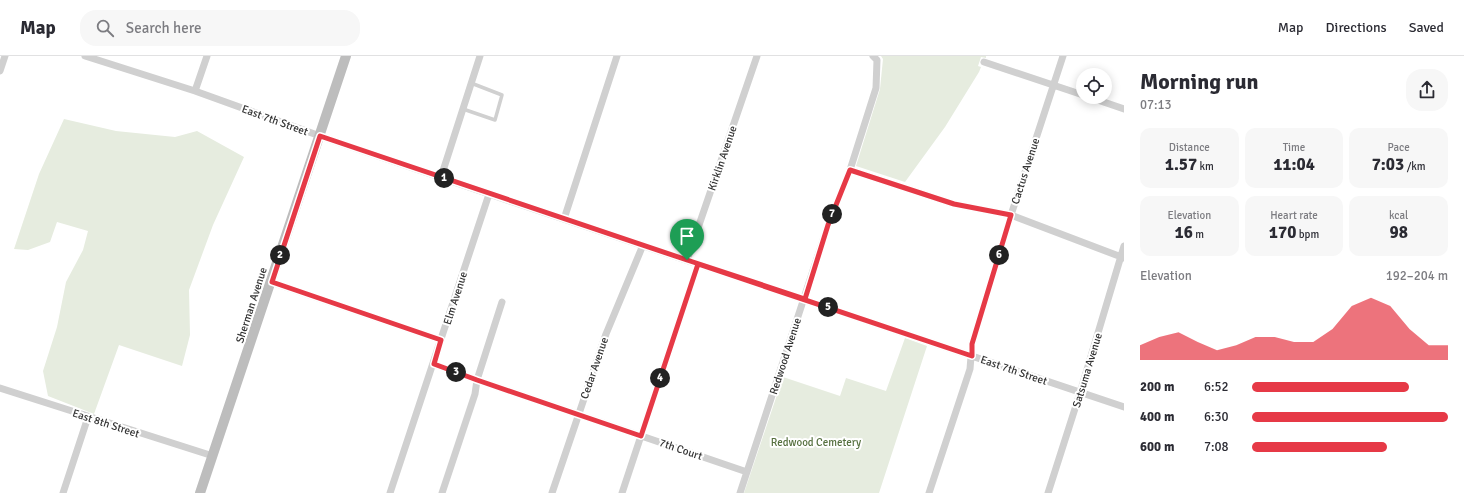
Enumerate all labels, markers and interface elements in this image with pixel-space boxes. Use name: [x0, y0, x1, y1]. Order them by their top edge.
search box: [80, 10, 360, 46]
text: Map: [20, 16, 56, 40]
icon: search: [94, 17, 116, 39]
text: Search here: [126, 19, 201, 37]
text: Map: [1278, 19, 1304, 36]
text: Directions: [1326, 19, 1387, 36]
text: Saved: [1409, 19, 1444, 36]
map controls: [1076, 68, 1112, 104]
button: locate: [1076, 68, 1112, 104]
text: Morning run: [1140, 68, 1259, 95]
button: share: [1406, 69, 1448, 111]
text: 07:13: [1140, 97, 1172, 113]
street label: East 7th Street: [240, 102, 310, 139]
street label: Kirklin Avenue: [705, 124, 740, 192]
street label: Cactus Avenue: [1009, 136, 1042, 206]
text: Distance: [1169, 141, 1210, 154]
text: Time: [1283, 141, 1305, 154]
text: Pace: [1388, 141, 1410, 154]
text: 1.57: [1165, 154, 1197, 175]
text: 11:04: [1273, 154, 1315, 175]
text: 7:03: [1372, 154, 1404, 175]
text: km: [1197, 160, 1214, 173]
text: /km: [1404, 160, 1426, 173]
pin: 1: [434, 168, 454, 188]
text: 1: [441, 171, 447, 184]
pin: 7: [822, 204, 842, 224]
text: 7: [829, 207, 835, 220]
text: Elevation: [1167, 209, 1211, 222]
text: Heart rate: [1270, 209, 1318, 222]
text: kcal: [1389, 209, 1408, 222]
pin: [670, 219, 704, 260]
text: 16: [1175, 222, 1193, 243]
text: 170: [1269, 222, 1296, 243]
text: 98: [1389, 222, 1408, 243]
icon: arrive: [676, 225, 698, 247]
text: m: [1193, 228, 1204, 241]
text: bpm: [1296, 228, 1319, 241]
pin: 2: [270, 245, 290, 265]
pin: 6: [989, 245, 1009, 265]
text: 2: [277, 248, 283, 261]
text: 6: [996, 248, 1002, 261]
street label: Sherman Avenue: [233, 266, 270, 345]
text: Elevation: [1140, 268, 1192, 284]
text: 192–204 m: [1386, 268, 1448, 284]
street label: Elm Avenue: [441, 270, 470, 326]
pin: 5: [818, 297, 838, 317]
text: 5: [825, 300, 831, 313]
street label: Redwood Avenue: [767, 316, 804, 396]
street label: Satsuma Avenue: [1070, 331, 1105, 409]
street label: Cedar Avenue: [578, 336, 611, 401]
street label: East 7th Street: [979, 353, 1049, 388]
pin: 3: [446, 362, 466, 382]
text: 3: [453, 365, 459, 378]
pin: 4: [650, 368, 670, 388]
text: 4: [657, 371, 663, 384]
text: 200 m: [1140, 379, 1174, 395]
text: 6:52: [1204, 379, 1229, 395]
street label: East 8th Street: [71, 407, 141, 440]
text: 400 m: [1140, 409, 1174, 425]
text: 6:30: [1204, 409, 1229, 425]
street label: 7th Court: [658, 436, 704, 463]
park label: Redwood Cemetery: [771, 436, 862, 449]
text: 600 m: [1140, 439, 1174, 455]
text: 7:08: [1204, 439, 1229, 455]

